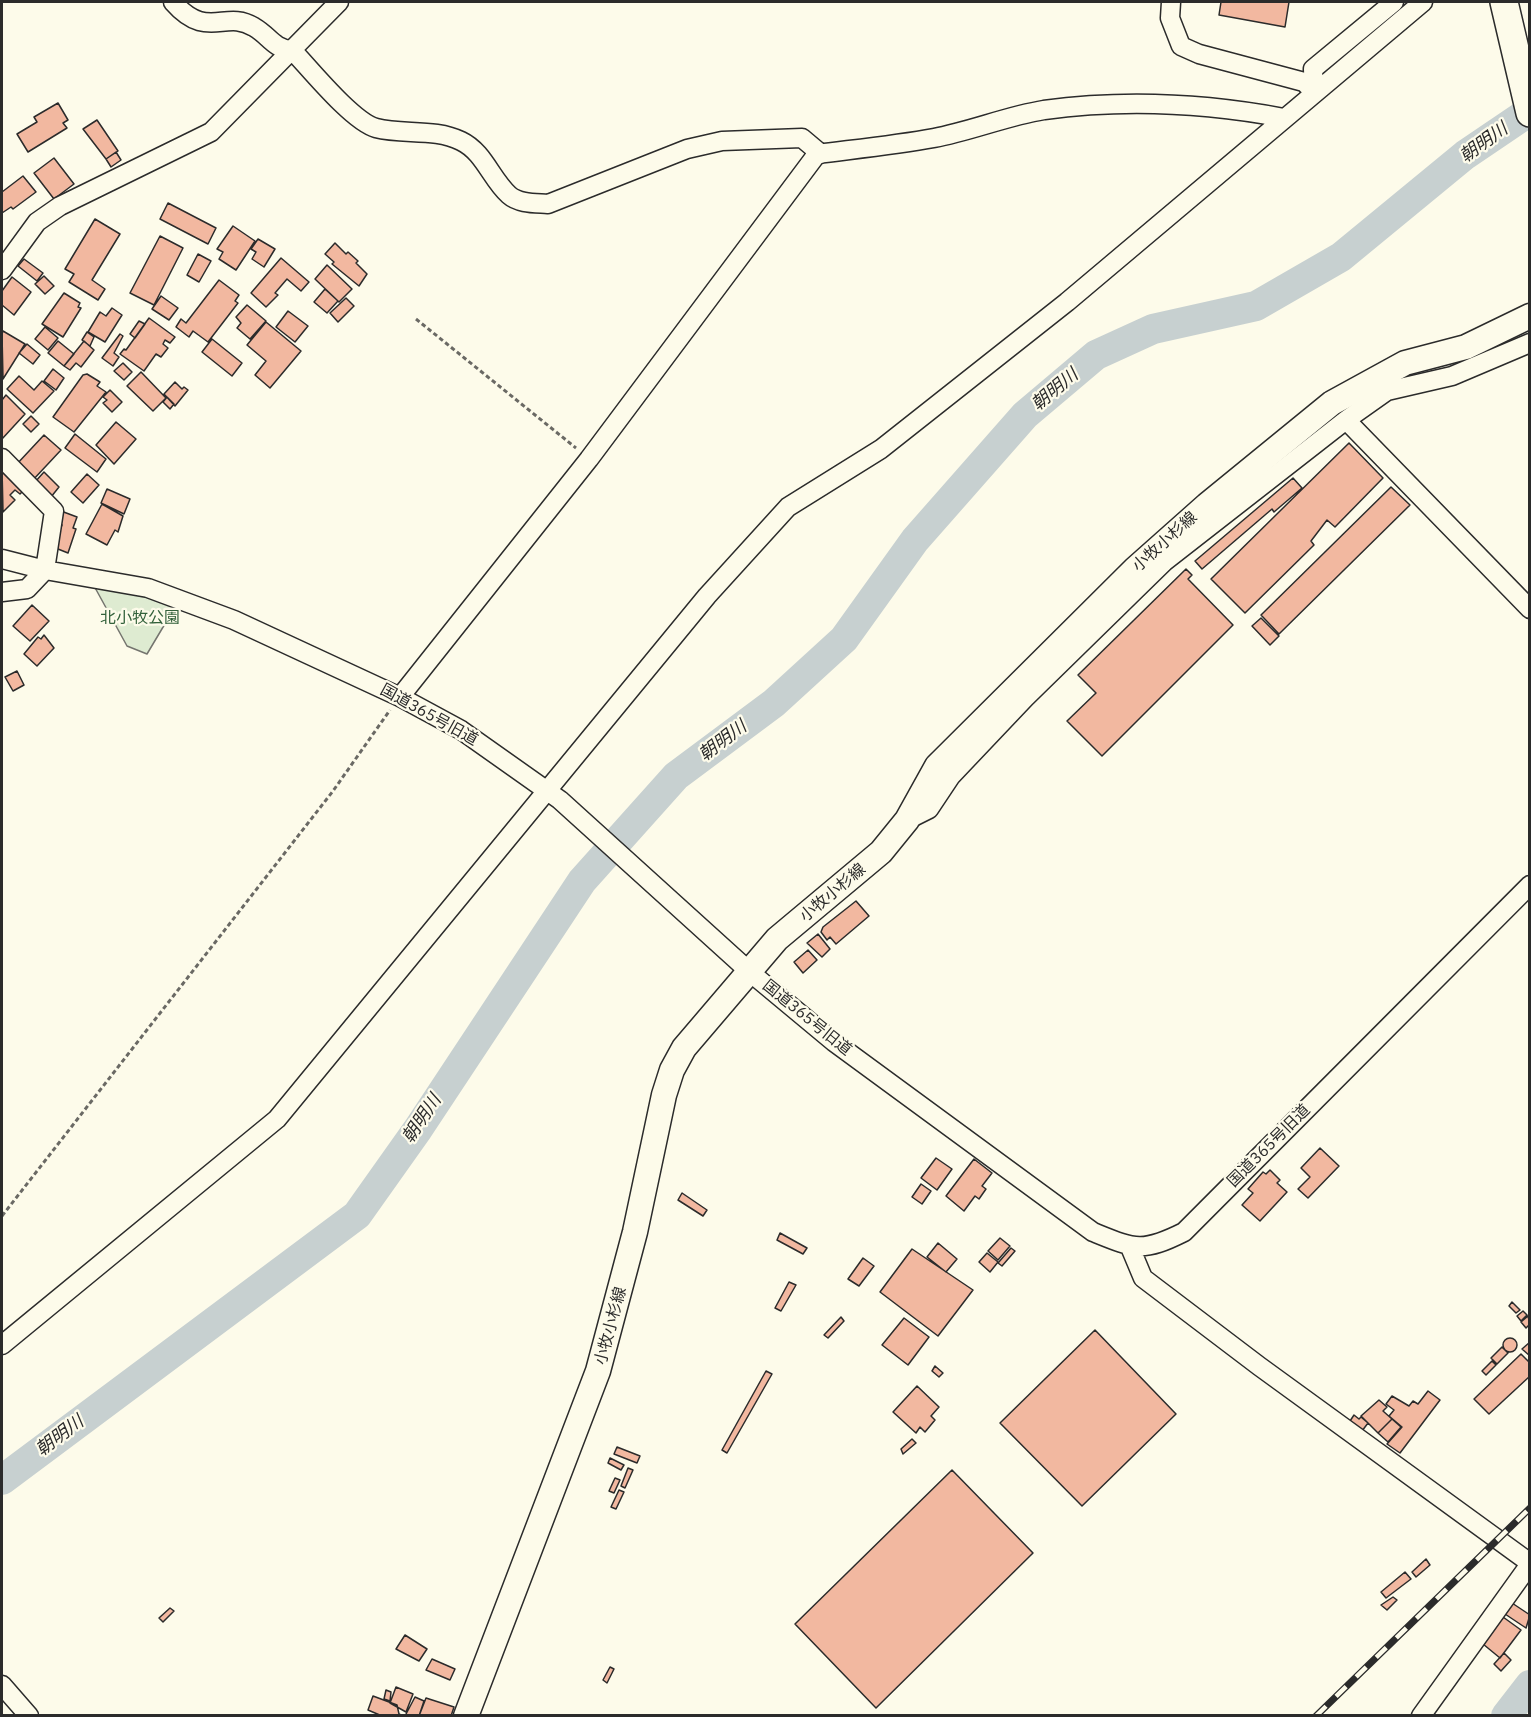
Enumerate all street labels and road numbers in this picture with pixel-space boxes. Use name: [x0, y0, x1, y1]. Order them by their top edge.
street label: 小牧小杉線: [1129, 508, 1201, 576]
street label: 国道365号旧道: [377, 680, 481, 750]
street label: 小牧小杉線: [796, 860, 870, 926]
street label: 国道365号旧道: [759, 976, 855, 1060]
street label: 国道365号旧道: [1224, 1101, 1314, 1191]
street label: 小牧小杉線: [591, 1285, 631, 1367]

